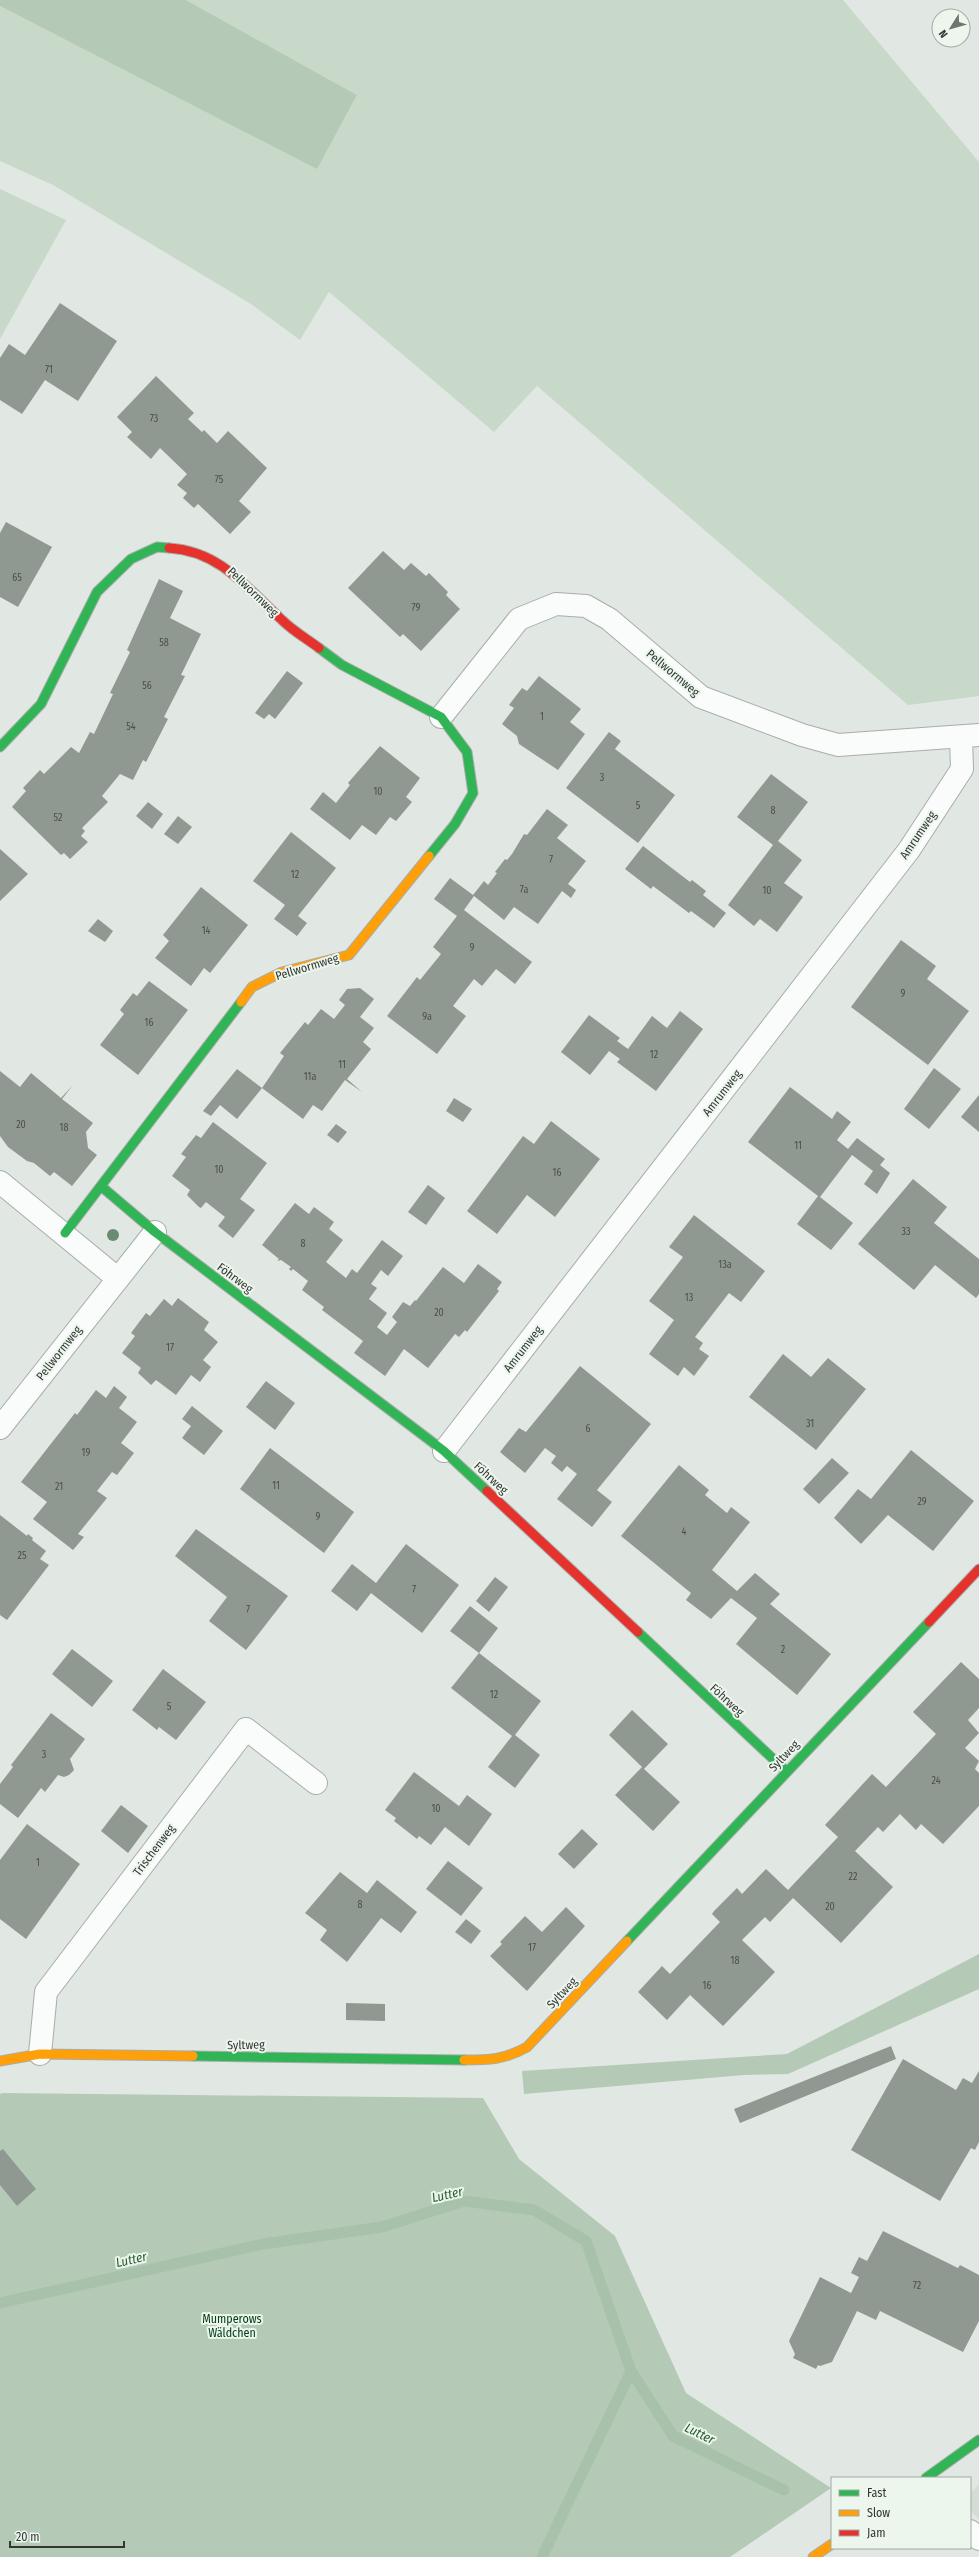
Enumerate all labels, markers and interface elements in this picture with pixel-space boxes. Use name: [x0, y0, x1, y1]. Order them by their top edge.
north arrow: [931, 8, 971, 48]
text: N: [936, 27, 951, 40]
house number: 71: [45, 364, 53, 376]
house number: 73: [150, 413, 159, 425]
house number: 75: [215, 474, 224, 486]
street label: Pellwormweg: [225, 564, 282, 620]
house number: 65: [12, 572, 22, 584]
house number: 79: [412, 602, 421, 614]
house number: 58: [159, 637, 169, 649]
street label: Pellwormweg: [644, 647, 703, 700]
house number: 56: [142, 680, 152, 692]
house number: 1: [540, 711, 544, 723]
house number: 54: [126, 721, 136, 733]
house number: 3: [600, 772, 605, 784]
house number: 10: [373, 786, 383, 798]
house number: 5: [636, 800, 641, 812]
house number: 8: [771, 805, 776, 817]
street label: Amrumweg: [897, 808, 939, 862]
house number: 52: [54, 812, 63, 824]
house number: 7: [549, 854, 553, 866]
house number: 12: [291, 869, 300, 881]
house number: 7a: [520, 884, 528, 896]
house number: 10: [762, 885, 772, 897]
house number: 14: [202, 925, 211, 937]
house number: 9: [470, 942, 475, 954]
street label: Pellwormweg: [274, 951, 341, 983]
house number: 9: [901, 988, 906, 1000]
house number: 9a: [422, 1011, 432, 1023]
house number: 16: [145, 1017, 153, 1029]
house number: 12: [650, 1049, 659, 1061]
house number: 11: [338, 1059, 346, 1071]
street label: Amrumweg: [700, 1067, 745, 1119]
house number: 11a: [304, 1071, 316, 1083]
house number: 20: [16, 1119, 26, 1131]
house number: 18: [60, 1122, 68, 1134]
house number: 11: [794, 1140, 802, 1152]
house number: 10: [214, 1164, 224, 1176]
house number: 16: [553, 1167, 561, 1179]
house number: 33: [901, 1226, 911, 1238]
house number: 8: [301, 1238, 306, 1250]
house number: 13a: [718, 1259, 732, 1271]
street label: Föhrweg: [214, 1260, 256, 1296]
house number: 13: [685, 1292, 694, 1304]
house number: 20: [434, 1307, 444, 1319]
street label: Pellwormweg: [33, 1323, 85, 1383]
street label: Amrumweg: [501, 1323, 546, 1375]
house number: 17: [166, 1342, 174, 1354]
house number: 31: [806, 1418, 814, 1430]
house number: 6: [586, 1423, 591, 1435]
house number: 19: [82, 1447, 91, 1459]
street label: Föhrweg: [471, 1459, 511, 1497]
house number: 11: [272, 1480, 280, 1492]
house number: 21: [55, 1481, 63, 1493]
house number: 29: [917, 1496, 927, 1508]
house number: 9: [316, 1511, 321, 1523]
house number: 4: [682, 1526, 687, 1538]
house number: 25: [18, 1550, 27, 1562]
house number: 7: [412, 1584, 416, 1596]
house number: 7: [246, 1604, 250, 1616]
house number: 2: [781, 1644, 786, 1656]
street label: Föhrweg: [707, 1681, 747, 1719]
house number: 12: [490, 1689, 499, 1701]
house number: 5: [167, 1701, 172, 1713]
street label: Syltweg: [766, 1737, 802, 1775]
house number: 3: [42, 1749, 47, 1761]
house number: 24: [931, 1775, 941, 1787]
house number: 10: [431, 1803, 441, 1815]
street label: Trischenweg: [130, 1821, 178, 1878]
house number: 1: [36, 1857, 40, 1869]
house number: 22: [849, 1871, 858, 1883]
house number: 8: [358, 1899, 363, 1911]
house number: 20: [825, 1901, 835, 1913]
house number: 17: [528, 1942, 536, 1954]
house number: 18: [731, 1955, 739, 1967]
street label: Syltweg: [544, 1974, 580, 2012]
house number: 16: [703, 1980, 711, 1992]
street label: Syltweg: [227, 2038, 265, 2052]
water label: Lutter: [430, 2184, 464, 2205]
water label: Lutter: [114, 2249, 148, 2270]
house number: 72: [913, 2280, 922, 2292]
park label: Mumperows Wäldchen: [202, 2312, 262, 2340]
water label: Lutter: [682, 2420, 718, 2447]
legend: [831, 2477, 971, 2549]
text: Fast: [867, 2486, 886, 2500]
text: Slow: [867, 2506, 890, 2520]
scale bar: [10, 2523, 124, 2549]
text: Jam: [867, 2526, 885, 2540]
text: 20 m: [16, 2530, 40, 2544]

